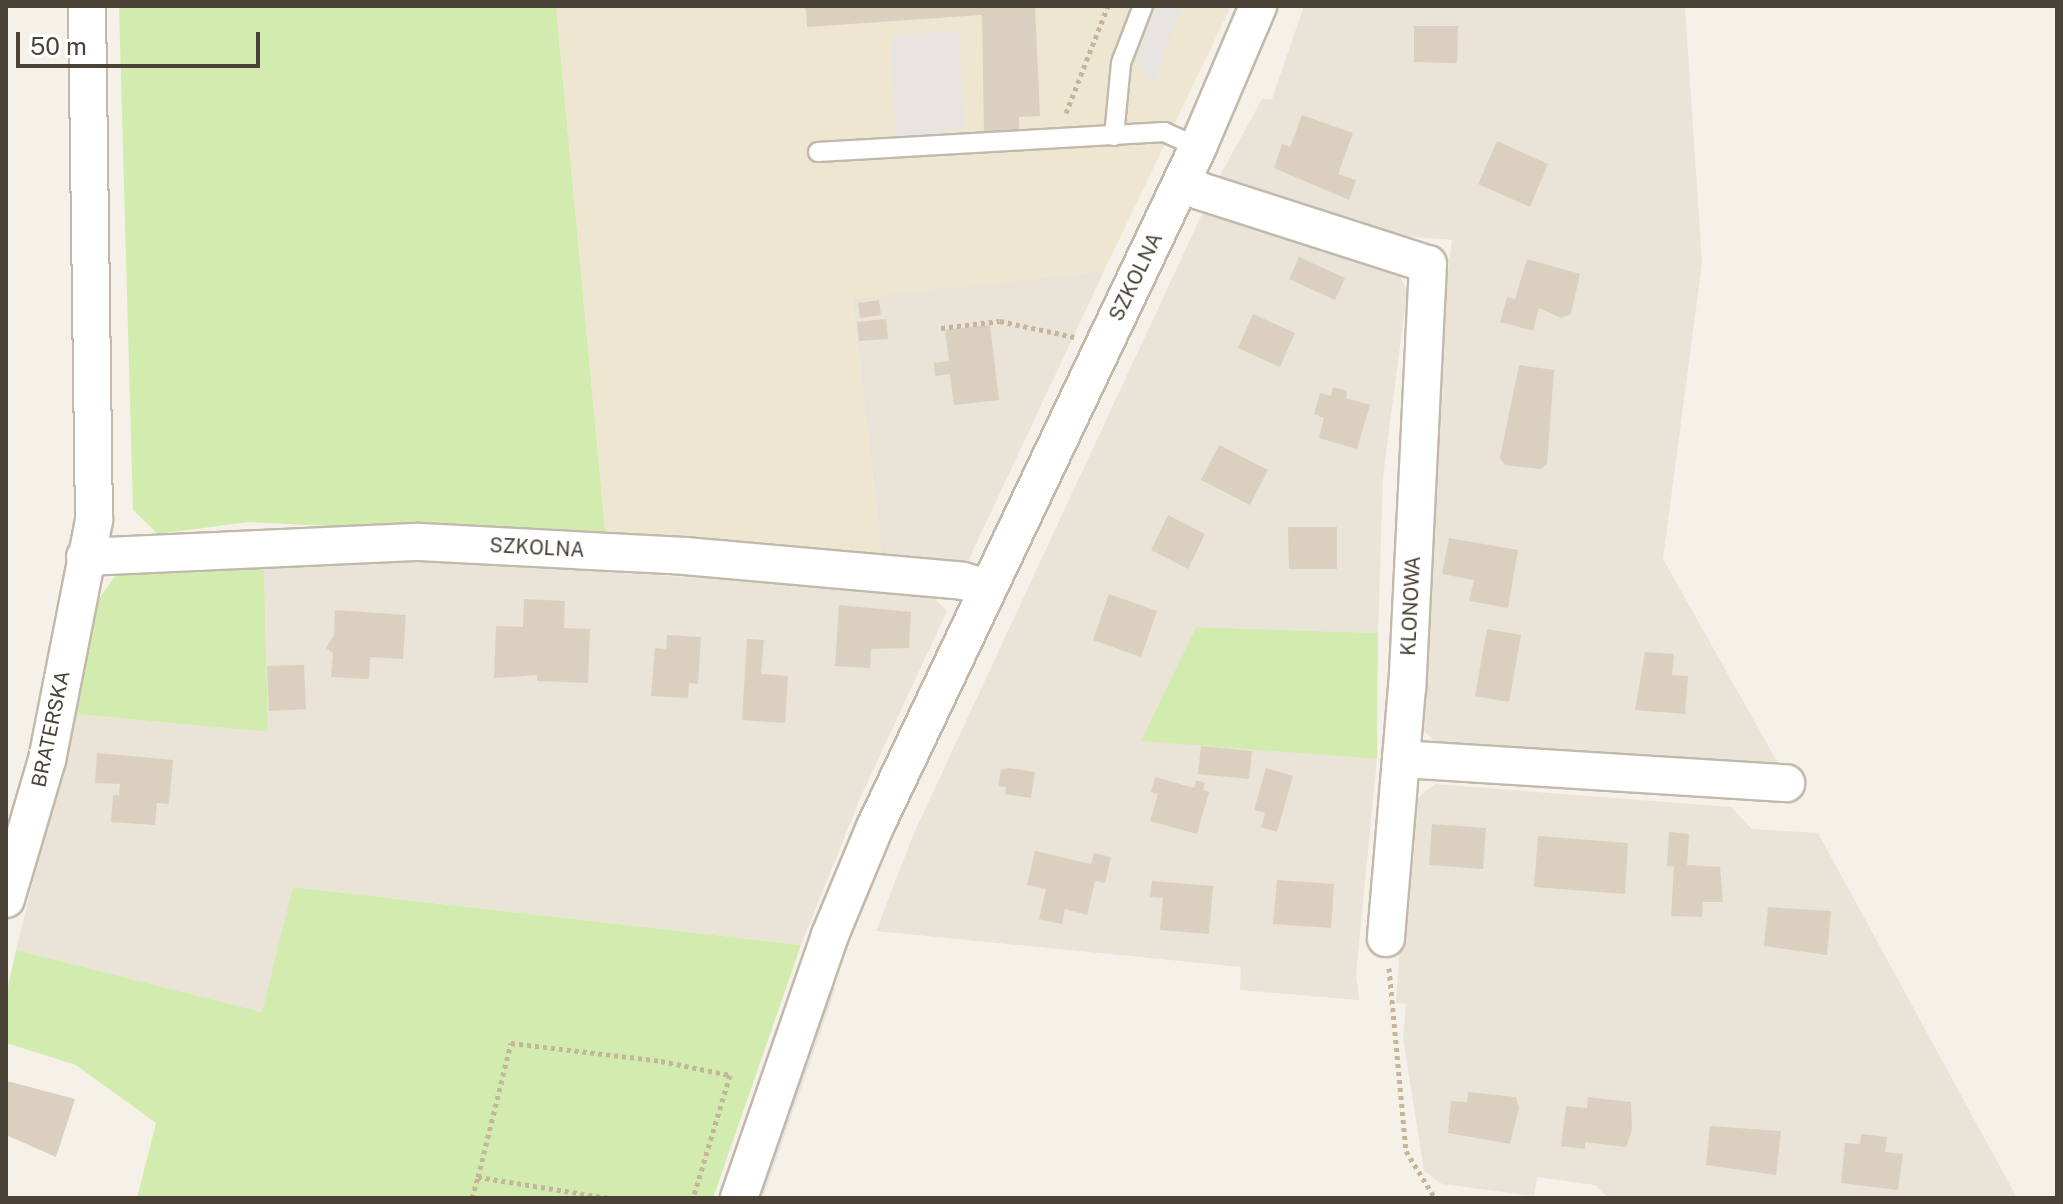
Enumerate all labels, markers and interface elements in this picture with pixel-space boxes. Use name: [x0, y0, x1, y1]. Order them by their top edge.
scale bar: [20, 16, 264, 66]
text: 50 m: [30, 32, 87, 60]
street label: SZKOLNA: [1104, 229, 1168, 325]
street label: SZKOLNA: [489, 534, 585, 562]
street label: KLONOWA: [1396, 555, 1426, 657]
street label: BRATERSKA: [27, 669, 75, 789]

